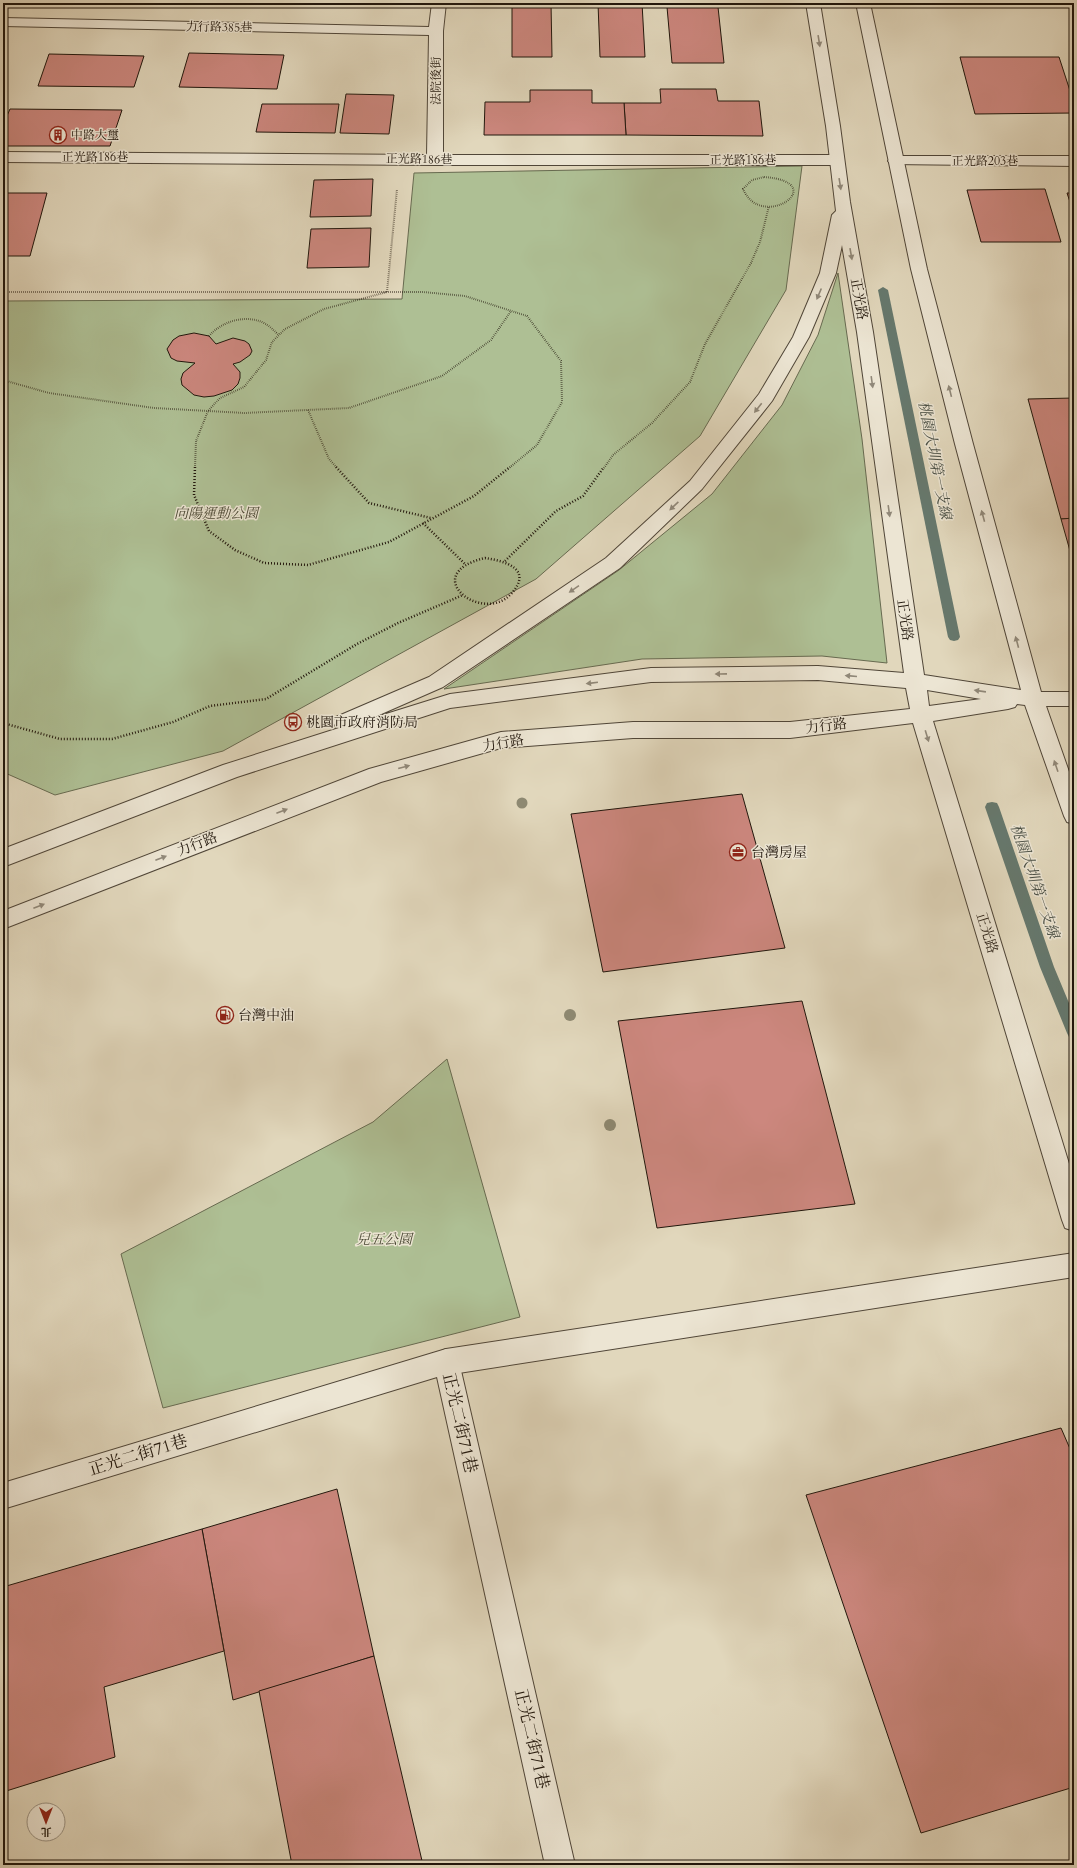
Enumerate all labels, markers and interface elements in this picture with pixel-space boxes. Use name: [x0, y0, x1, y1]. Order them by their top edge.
street label: 力行路385巷: [186, 18, 252, 36]
one-way arrow: [816, 35, 822, 48]
street label: 法院後街: [428, 56, 444, 105]
building icon: 中路大璽: [48, 125, 68, 145]
place label: 中路大璽: [71, 127, 119, 143]
street label: 正光路186巷: [62, 149, 128, 165]
street label: 正光路186巷: [386, 150, 452, 168]
street label: 正光路186巷: [710, 152, 776, 168]
street label: 正光路203巷: [952, 153, 1018, 169]
one-way arrow: [837, 178, 843, 190]
one-way arrow: [849, 248, 855, 260]
street label: 正光路: [846, 277, 872, 321]
one-way arrow: [816, 288, 822, 299]
one-way arrow: [869, 376, 875, 388]
one-way arrow: [947, 385, 953, 397]
water label: 桃園大圳第一支線: [914, 399, 957, 523]
one-way arrow: [754, 402, 762, 413]
one-way arrow: [669, 502, 679, 511]
park label: 向陽運動公園: [174, 504, 260, 523]
one-way arrow: [886, 505, 892, 517]
one-way arrow: [980, 510, 986, 522]
one-way arrow: [569, 585, 579, 593]
street label: 正光路: [893, 598, 917, 642]
one-way arrow: [1014, 636, 1020, 648]
one-way arrow: [714, 671, 727, 677]
one-way arrow: [845, 672, 857, 679]
one-way arrow: [586, 680, 598, 686]
one-way arrow: [974, 688, 986, 694]
bus stop icon: 桃園市政府消防局: [283, 712, 303, 732]
place label: 桃園市政府消防局: [306, 713, 418, 732]
street label: 力行路: [804, 714, 848, 738]
street label: 力行路: [481, 730, 525, 756]
one-way arrow: [924, 730, 930, 742]
one-way arrow: [1053, 759, 1059, 771]
one-way arrow: [398, 764, 410, 770]
one-way arrow: [276, 808, 288, 814]
water label: 桃園大圳第一支線: [1006, 821, 1065, 943]
street label: 力行路: [174, 828, 220, 860]
office icon: 台灣房屋: [728, 842, 748, 862]
place label: 台灣房屋: [751, 843, 807, 862]
one-way arrow: [155, 855, 167, 861]
one-way arrow: [34, 902, 46, 908]
street label: 正光路: [972, 910, 1002, 956]
fuel station icon: 台灣中油: [215, 1005, 235, 1025]
place label: 台灣中油: [238, 1006, 294, 1025]
park label: 兒五公園: [356, 1230, 414, 1249]
street label: 正光二街71巷: [437, 1371, 483, 1475]
street label: 正光二街71巷: [86, 1429, 190, 1481]
street label: 正光二街71巷: [509, 1687, 555, 1791]
north arrow: [26, 1802, 66, 1842]
text: 北: [41, 1824, 52, 1839]

